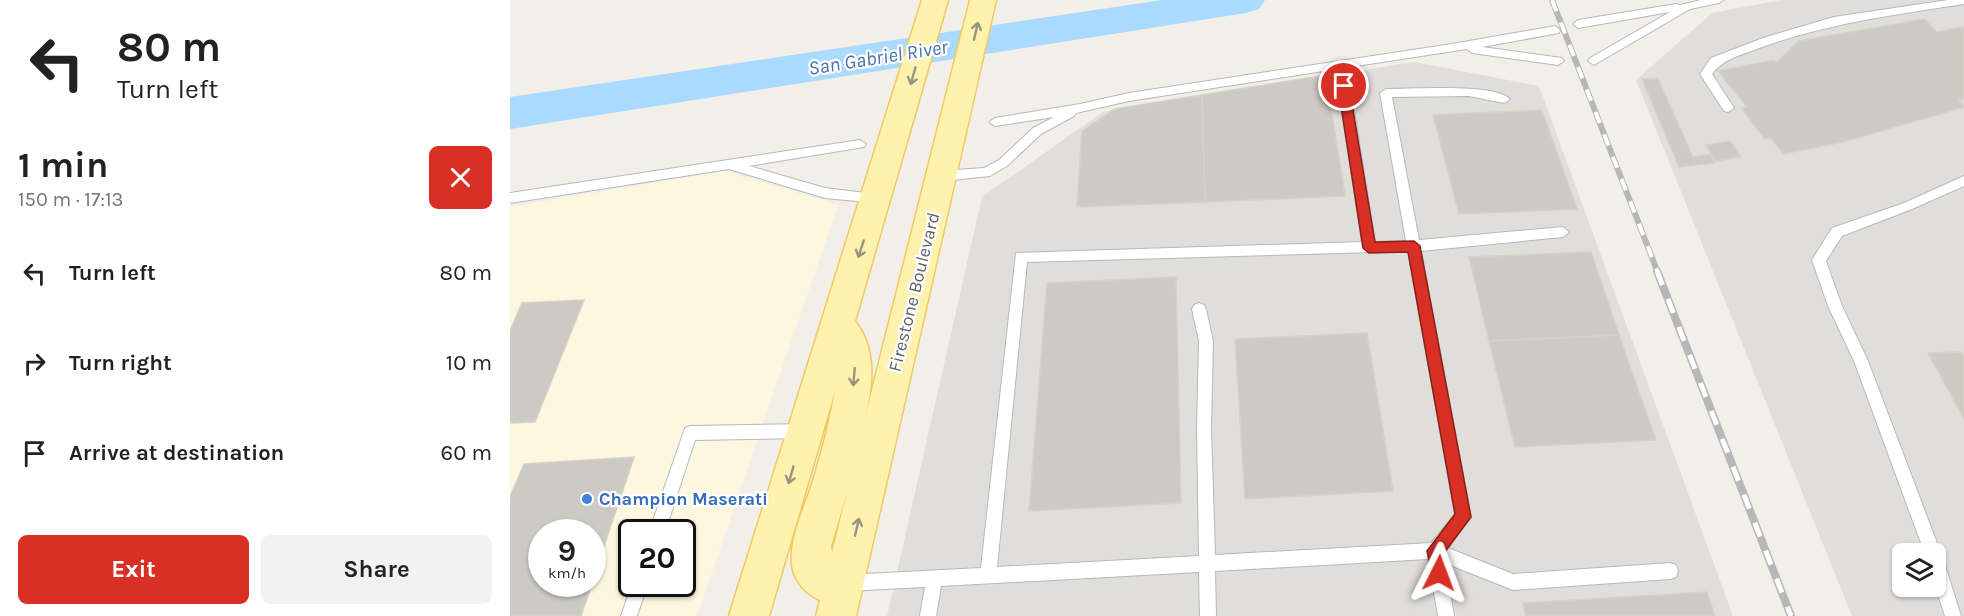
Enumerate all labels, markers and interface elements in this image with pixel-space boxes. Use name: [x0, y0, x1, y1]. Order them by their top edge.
text: 80 m: [117, 22, 221, 72]
one-way arrow: [970, 22, 982, 41]
icon: left: [18, 24, 96, 102]
water label: San Gabriel River: [807, 35, 950, 80]
pin: [1318, 60, 1369, 111]
one-way arrow: [907, 66, 918, 85]
icon: arrive: [1327, 69, 1360, 102]
text: Turn left: [117, 73, 218, 105]
text: 1 min: [18, 144, 108, 186]
button: close: [429, 146, 492, 209]
text: 150 m · 17:13: [18, 188, 123, 211]
street label: Firestone Boulevard: [884, 210, 944, 374]
one-way arrow: [855, 239, 866, 258]
icon: left: [18, 257, 51, 290]
text: Turn left: [69, 260, 156, 286]
text: 80 m: [440, 260, 492, 286]
icon: right: [18, 347, 51, 380]
text: Turn right: [69, 350, 172, 376]
text: 10 m: [446, 350, 492, 376]
one-way arrow: [848, 367, 859, 387]
icon: arrive: [18, 437, 51, 470]
text: Arrive at destination: [69, 440, 284, 466]
text: 60 m: [441, 440, 492, 466]
one-way arrow: [785, 465, 796, 484]
place label: Champion Maserati: [599, 488, 768, 510]
marker: Champion Maserati: [580, 492, 594, 506]
one-way arrow: [852, 517, 864, 536]
speed limit sign: 20: [618, 519, 696, 597]
text: 9: [558, 533, 576, 569]
button: Exit: [18, 535, 249, 604]
button: Share: [261, 535, 492, 604]
position arrow: [1407, 541, 1471, 605]
map controls: [1892, 543, 1946, 597]
button: layers: [1892, 543, 1946, 597]
text: km/h: [548, 564, 586, 582]

